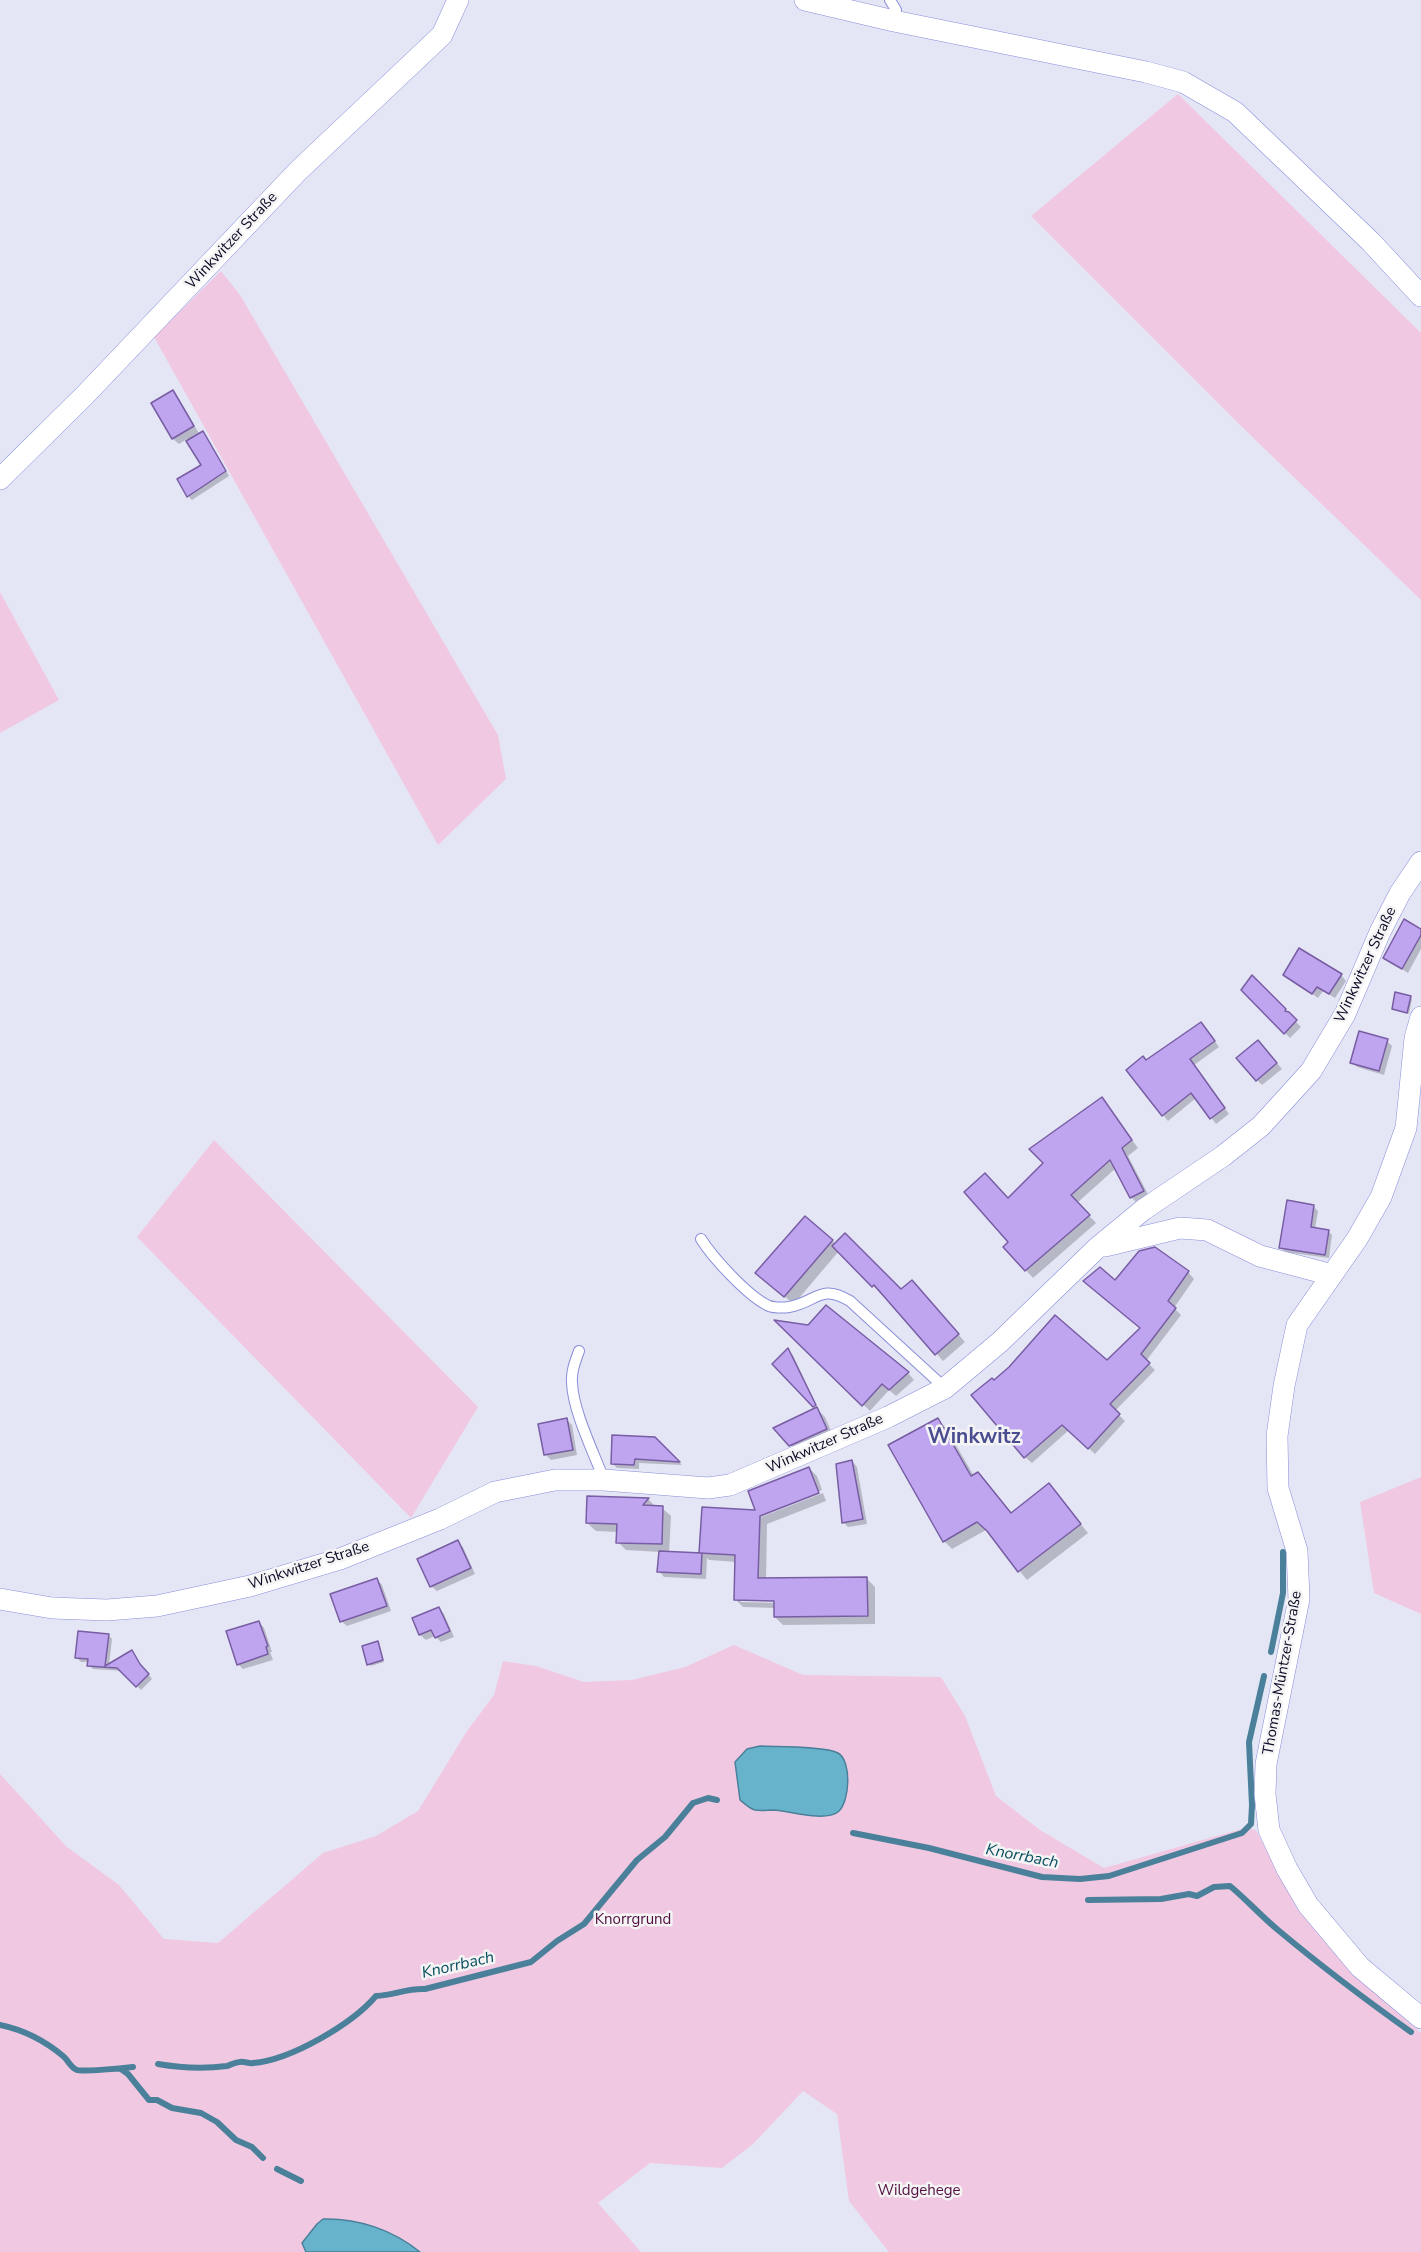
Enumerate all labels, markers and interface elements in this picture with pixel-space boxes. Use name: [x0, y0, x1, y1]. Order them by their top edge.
street label: Winkwitzer Straße: [182, 189, 282, 293]
street label: Winkwitzer Straße: [1331, 904, 1401, 1026]
street label: Winkwitzer Straße: [764, 1410, 886, 1478]
district label: Winkwitz: [927, 1425, 1021, 1451]
street label: Winkwitzer Straße: [246, 1538, 372, 1594]
street label: Thomas-Müntzer-Straße: [1260, 1590, 1306, 1756]
water label: Knorrbach: [984, 1841, 1060, 1873]
park label: Knorrgrund: [595, 1911, 671, 1929]
water label: Knorrbach: [420, 1948, 496, 1984]
park label: Wildgehege: [877, 2182, 961, 2200]

